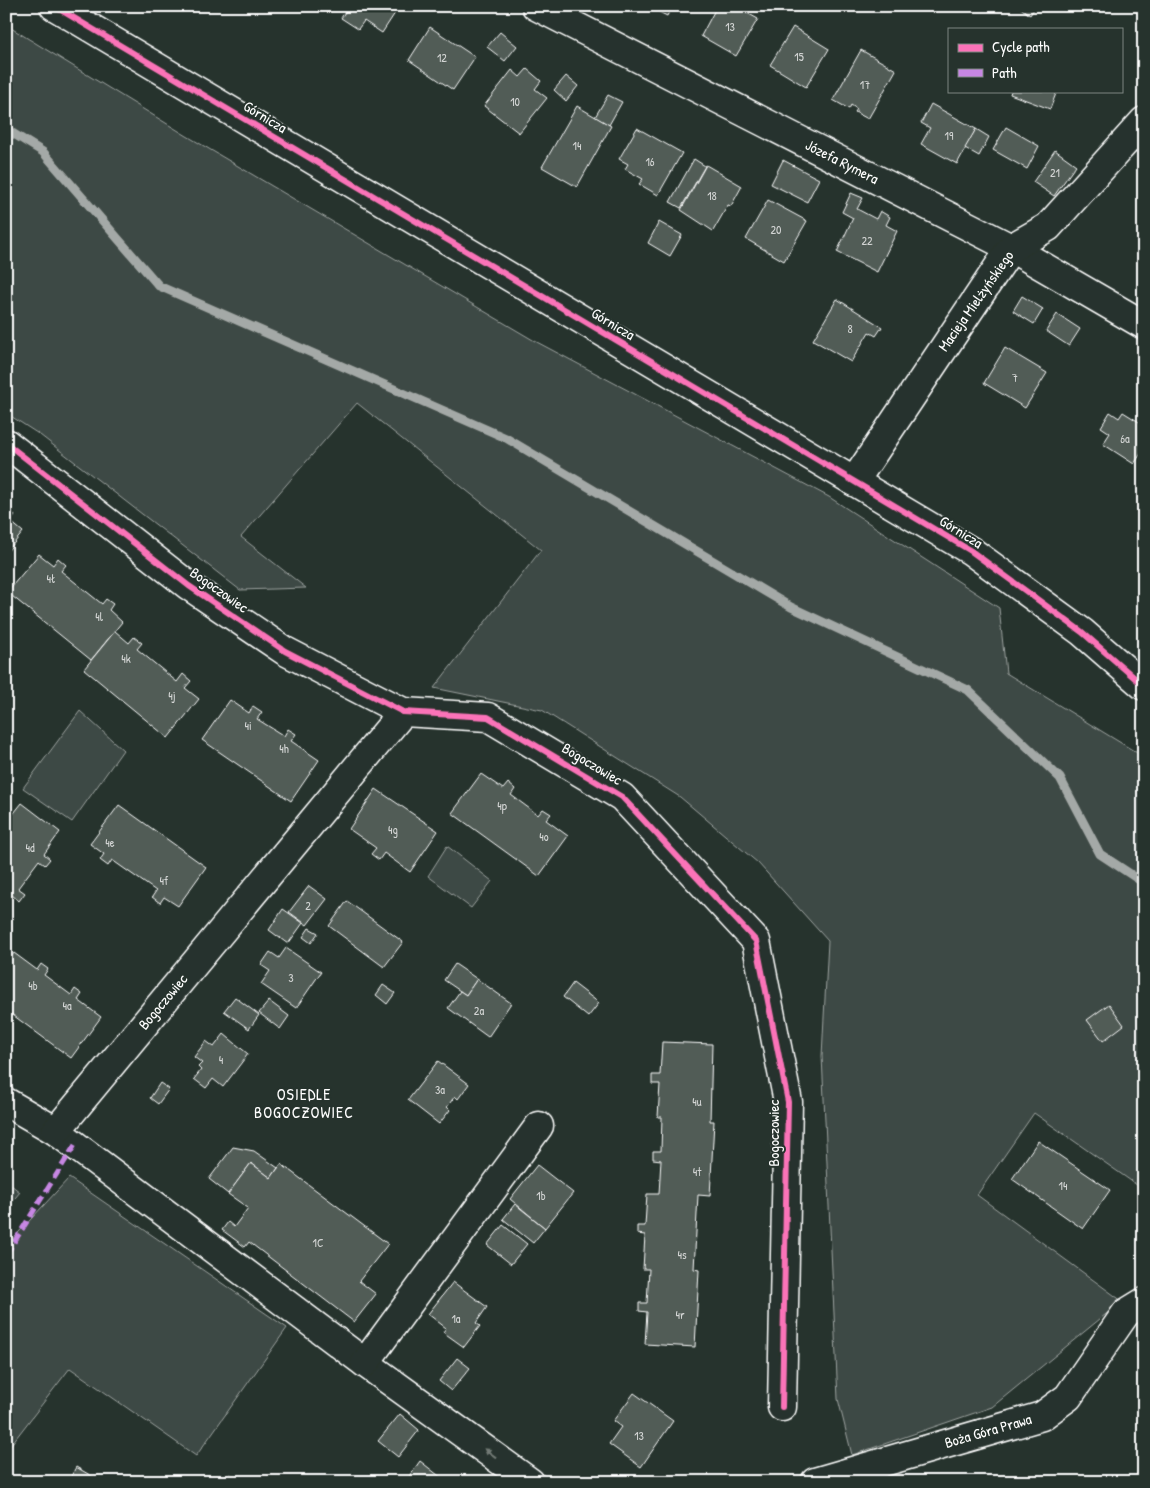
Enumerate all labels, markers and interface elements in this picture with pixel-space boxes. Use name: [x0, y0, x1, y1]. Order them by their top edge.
house number: 13: [725, 18, 735, 35]
legend: [948, 28, 1122, 92]
text: Cycle path: [992, 36, 1050, 57]
house number: 15: [794, 48, 804, 65]
house number: 12: [437, 49, 447, 66]
text: Path: [992, 62, 1017, 83]
house number: 17: [860, 76, 870, 93]
house number: 10: [510, 93, 520, 110]
street label: Górnicza: [240, 95, 291, 138]
house number: 19: [945, 127, 954, 144]
street label: Józefa Rymera: [802, 134, 883, 189]
house number: 14: [573, 137, 582, 154]
house number: 16: [645, 153, 655, 170]
house number: 21: [1050, 164, 1060, 181]
house number: 18: [707, 187, 717, 204]
house number: 20: [771, 221, 782, 238]
house number: 22: [861, 232, 873, 249]
street label: Macieja Mielżyńskiego: [933, 246, 1018, 355]
street label: Górnicza: [588, 302, 639, 345]
house number: 8: [847, 320, 853, 337]
house number: 7: [1012, 369, 1018, 386]
house number: 6a: [1120, 430, 1130, 447]
street label: Górnicza: [936, 510, 987, 553]
street label: Bogoczowiec: [186, 562, 253, 617]
house number: 4ł: [46, 570, 56, 587]
house number: 4l: [95, 608, 104, 625]
house number: 4k: [121, 650, 131, 667]
house number: 4j: [168, 687, 176, 704]
house number: 4i: [244, 717, 252, 734]
street label: Bogoczowiec: [558, 737, 626, 790]
house number: 4h: [279, 740, 289, 757]
house number: 4p: [497, 797, 507, 814]
house number: 4g: [388, 821, 398, 838]
house number: 4o: [539, 828, 549, 845]
house number: 4e: [105, 834, 115, 851]
house number: 4d: [25, 839, 35, 856]
house number: 4f: [160, 872, 169, 889]
house number: 2: [305, 897, 311, 914]
street label: Bogoczowiec: [133, 969, 192, 1034]
house number: 3: [288, 969, 294, 986]
house number: 4b: [28, 977, 38, 994]
house number: 4a: [62, 997, 72, 1014]
house number: 2a: [474, 1002, 484, 1019]
house number: 4: [219, 1051, 224, 1068]
house number: 3a: [435, 1081, 445, 1098]
district label: OSIEDLE BOGOCZOWIEC: [254, 1083, 354, 1123]
house number: 4u: [692, 1093, 702, 1110]
street label: Bogoczowiec: [763, 1099, 784, 1166]
house number: 4t: [693, 1163, 702, 1180]
house number: 14: [1059, 1177, 1068, 1194]
house number: 1b: [536, 1187, 546, 1204]
house number: 1C: [313, 1234, 324, 1251]
house number: 4s: [677, 1246, 687, 1263]
house number: 4r: [675, 1306, 685, 1323]
house number: 1a: [451, 1310, 461, 1327]
street label: Boża Góra Prawa: [942, 1408, 1034, 1453]
house number: 13: [634, 1427, 644, 1444]
one-way arrow: [484, 1448, 497, 1458]

